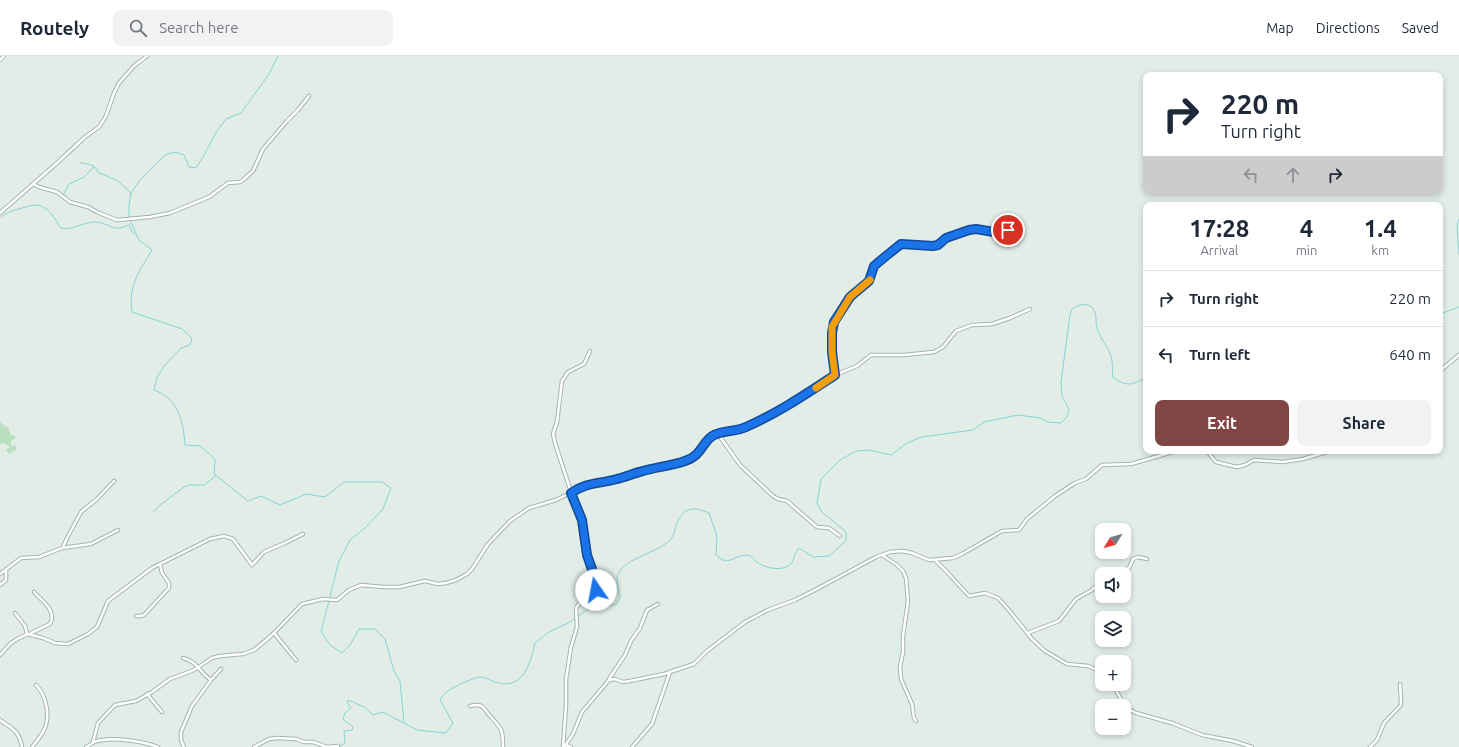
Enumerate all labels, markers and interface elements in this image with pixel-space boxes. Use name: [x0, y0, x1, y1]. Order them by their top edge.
search box: [113, 10, 393, 46]
text: Routely: [20, 17, 89, 39]
icon: search: [127, 17, 149, 39]
text: Search here: [159, 19, 238, 36]
text: Map: [1266, 20, 1294, 36]
text: Directions: [1316, 20, 1380, 36]
text: Saved: [1402, 20, 1439, 36]
icon: right: [1155, 88, 1207, 140]
text: 220 m: [1221, 88, 1299, 119]
text: Turn right: [1221, 121, 1301, 141]
icon: left: [1240, 164, 1262, 186]
icon: ahead: [1282, 164, 1304, 186]
icon: right: [1324, 164, 1346, 186]
pin: [991, 213, 1025, 247]
text: 17:28: [1189, 215, 1249, 242]
text: 4: [1300, 215, 1313, 242]
text: 1.4: [1364, 215, 1397, 242]
icon: arrive: [997, 219, 1019, 241]
text: Arrival: [1200, 243, 1238, 257]
text: min: [1296, 243, 1317, 257]
text: km: [1371, 243, 1389, 257]
icon: right: [1155, 288, 1177, 310]
text: Turn right: [1189, 290, 1259, 307]
text: 220 m: [1389, 290, 1431, 307]
icon: left: [1155, 344, 1177, 366]
text: Turn left: [1189, 346, 1250, 363]
text: 640 m: [1389, 346, 1431, 363]
button: Exit: [1155, 400, 1289, 446]
button: Share: [1297, 400, 1431, 446]
north arrow: [1095, 523, 1131, 559]
map controls: [1095, 523, 1131, 735]
button: sound: [1095, 567, 1131, 603]
position arrow: [575, 569, 617, 611]
button: layers: [1095, 611, 1131, 647]
button: +: [1095, 655, 1131, 691]
button: −: [1095, 699, 1131, 735]

